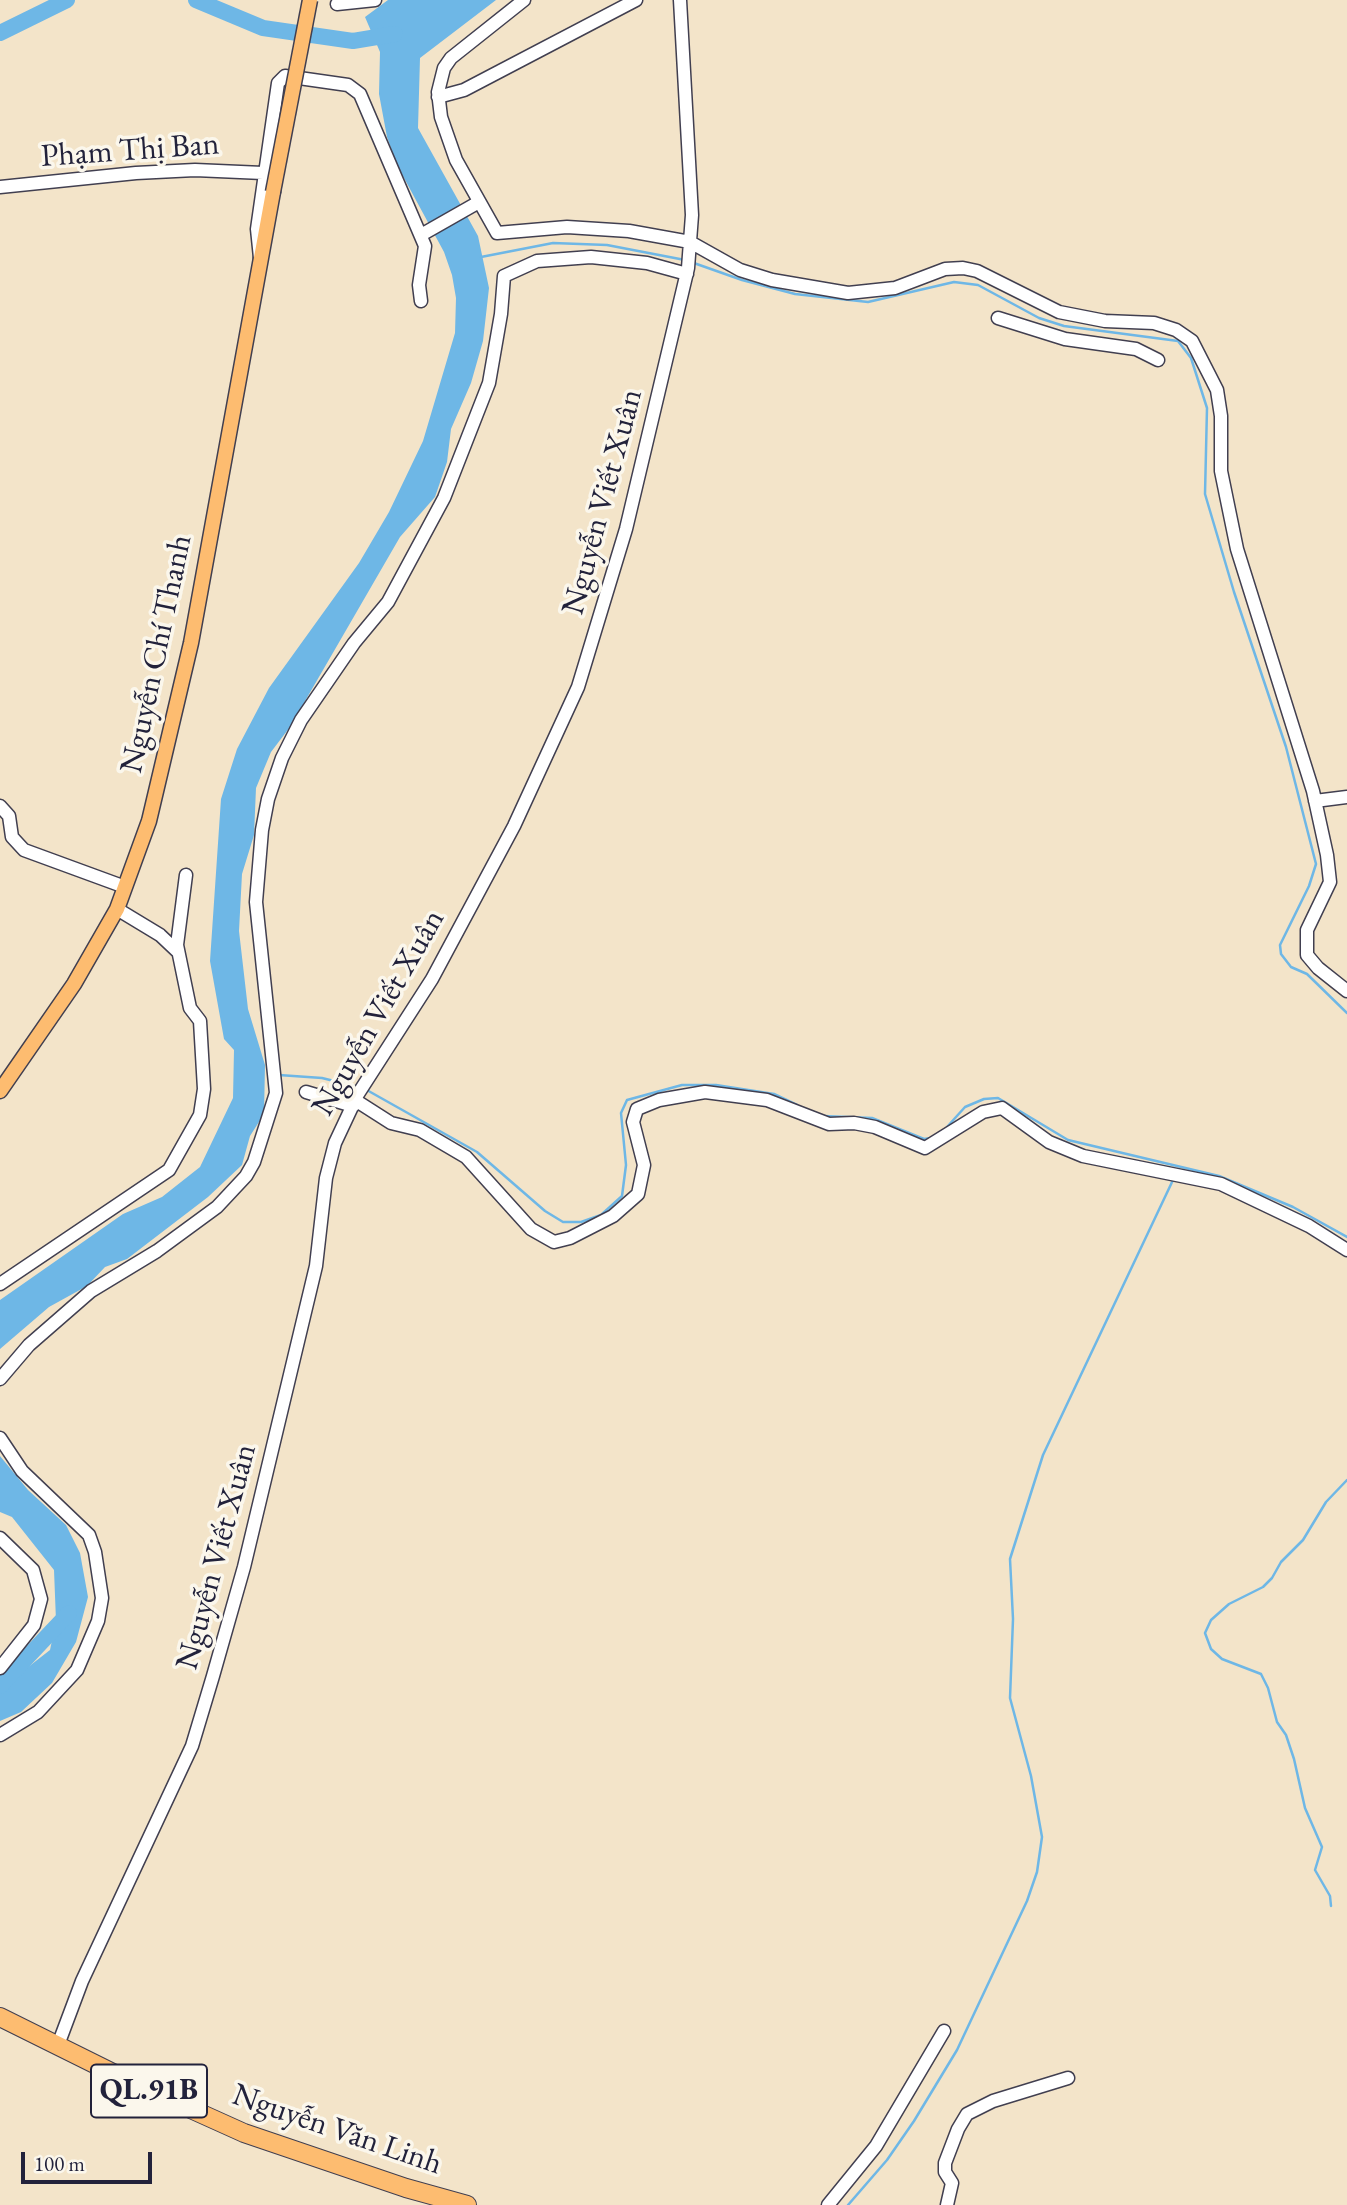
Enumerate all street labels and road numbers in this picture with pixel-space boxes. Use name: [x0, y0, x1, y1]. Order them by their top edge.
street label: Phạm Thị Ban: [39, 126, 221, 176]
street label: Nguyễn Viết Xuân: [554, 385, 652, 619]
street label: Nguyễn Chí Thanh: [113, 531, 201, 777]
street label: Nguyễn Viết Xuân: [304, 903, 454, 1123]
street label: Nguyễn Viết Xuân: [168, 1440, 266, 1674]
road number: QL.91B: [91, 2064, 207, 2118]
street label: Nguyễn Văn Linh: [227, 2076, 447, 2184]

